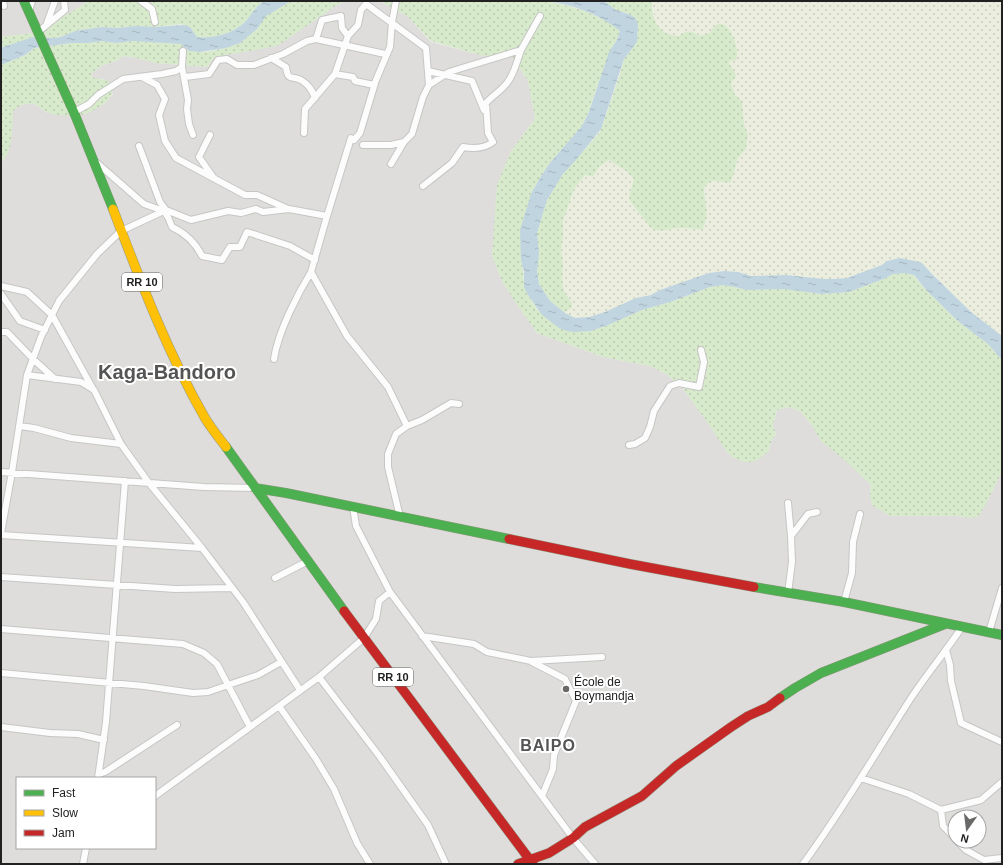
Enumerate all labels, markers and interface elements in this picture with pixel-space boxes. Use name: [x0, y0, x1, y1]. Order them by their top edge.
road number: RR 10: [122, 273, 162, 291]
district label: Kaga-Bandoro: [98, 361, 236, 383]
road number: RR 10: [373, 668, 413, 686]
place label: École de Boymandja: [574, 674, 634, 703]
marker: École de Boymandja: [561, 684, 571, 694]
district label: BAIPO: [520, 737, 576, 754]
legend: [16, 777, 156, 849]
text: Fast: [52, 786, 76, 800]
text: Slow: [52, 806, 78, 820]
north arrow: [947, 809, 987, 849]
text: Jam: [52, 826, 75, 840]
text: N: [959, 832, 970, 845]

